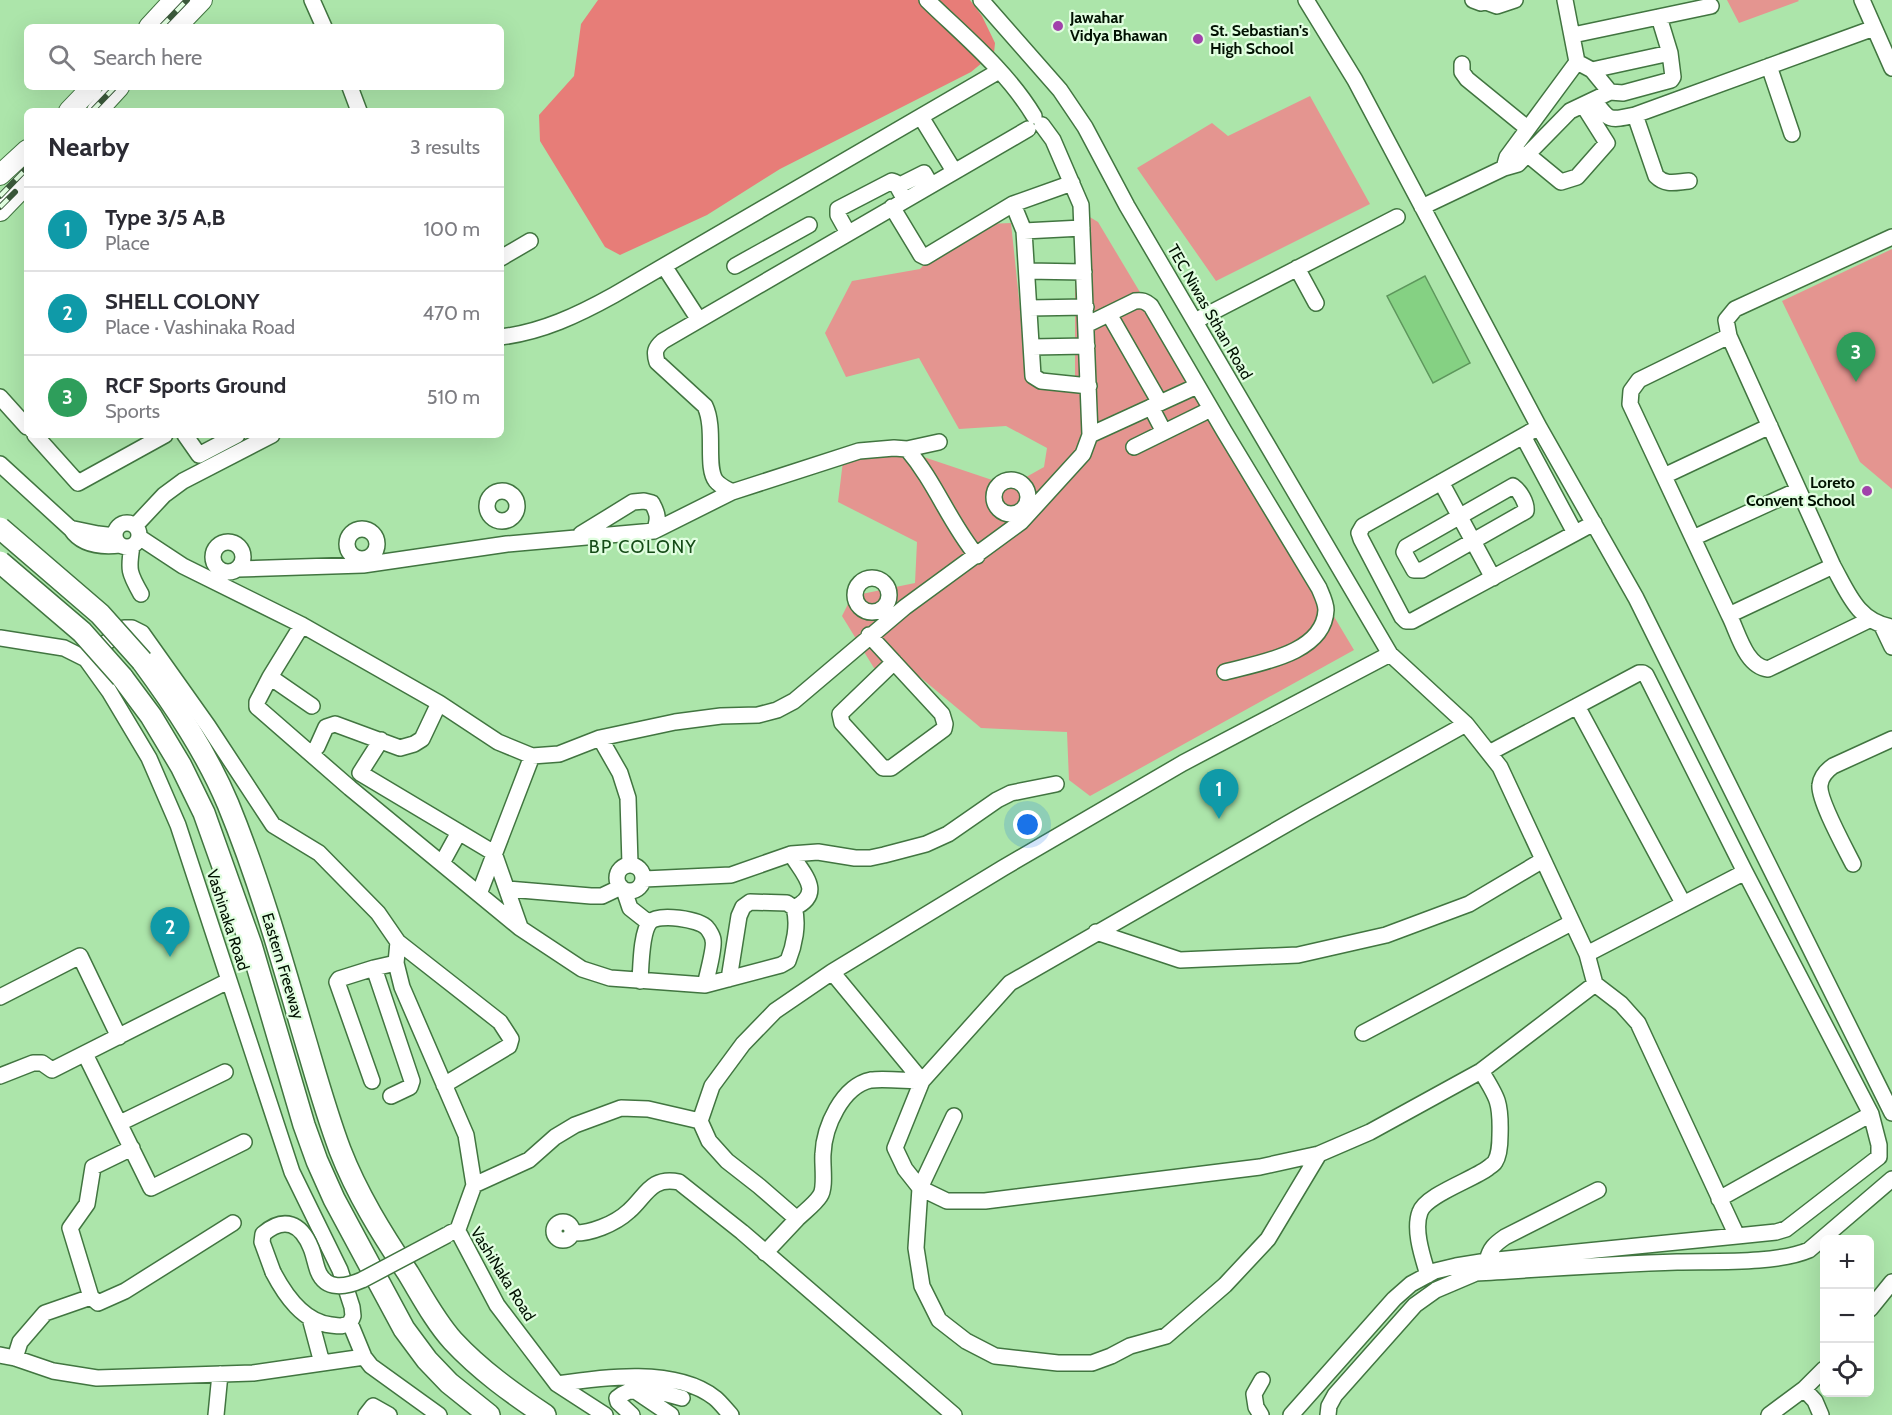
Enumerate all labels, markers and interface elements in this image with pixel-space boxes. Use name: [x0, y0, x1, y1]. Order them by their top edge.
place label: Jawahar Vidya Bhawan: [1069, 8, 1168, 45]
marker: Jawahar Vidya Bhawan: [1051, 19, 1065, 33]
place label: St. Sebastian's High School: [1210, 21, 1309, 58]
search box: [24, 24, 504, 90]
marker: St. Sebastian's High School: [1191, 32, 1205, 46]
icon: search: [45, 41, 78, 74]
text: Search here: [93, 44, 202, 71]
text: Nearby: [48, 131, 129, 163]
text: 3 results: [410, 135, 480, 159]
text: Type 3/5 A,B: [105, 204, 225, 231]
text: 1: [64, 217, 71, 241]
text: 100 m: [424, 217, 480, 241]
text: Place: [105, 231, 150, 255]
street label: TEC Niwas Sthan Road: [1164, 241, 1256, 383]
text: SHELL COLONY: [105, 288, 259, 315]
text: 2: [62, 301, 73, 325]
text: 470 m: [423, 301, 480, 325]
text: Place · Vashinaka Road: [105, 315, 295, 339]
pin: 3: [1836, 332, 1876, 382]
text: RCF Sports Ground: [105, 372, 286, 399]
text: 3: [62, 385, 73, 409]
text: 510 m: [427, 385, 480, 409]
text: Sports: [105, 399, 160, 423]
place label: Loreto Convent School: [1746, 473, 1855, 510]
marker: Loreto Convent School: [1860, 484, 1874, 498]
district label: BP COLONY: [589, 536, 697, 558]
pin: 1: [1200, 770, 1238, 819]
your location: [1013, 810, 1042, 839]
street label: Vashinaka Road: [203, 867, 253, 973]
pin: 2: [150, 908, 190, 957]
street label: Eastern Freeway: [258, 911, 308, 1021]
street label: VashiNaka Road: [467, 1224, 539, 1324]
map controls: [1820, 1235, 1874, 1397]
button: +: [1820, 1235, 1874, 1289]
button: −: [1820, 1289, 1874, 1343]
button: locate: [1820, 1343, 1874, 1397]

